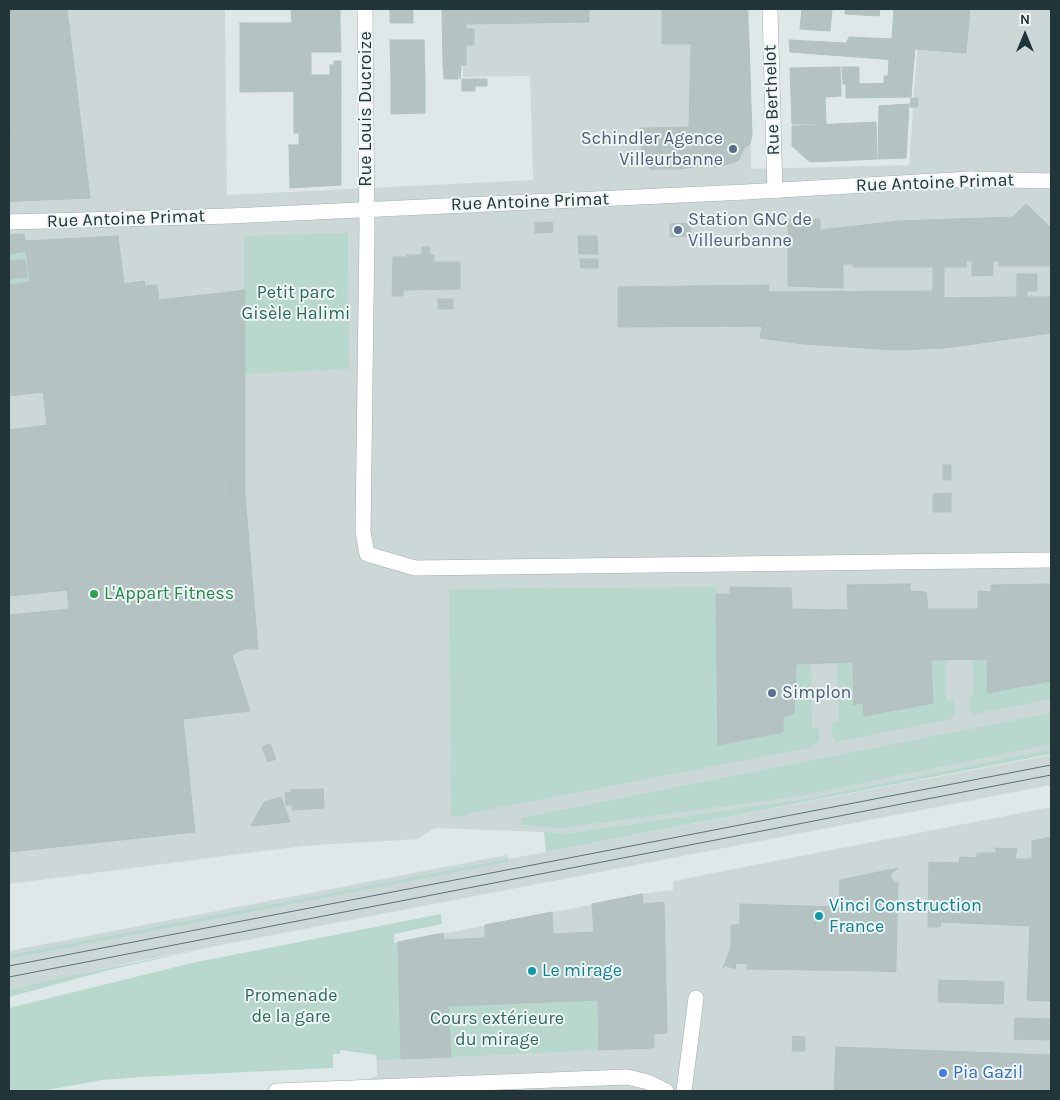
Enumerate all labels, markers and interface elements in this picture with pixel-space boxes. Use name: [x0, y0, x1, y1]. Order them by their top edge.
north arrow: [1000, 10, 1050, 60]
text: N: [1020, 11, 1030, 28]
street label: Rue Louis Ducroize: [355, 31, 377, 187]
street label: Rue Berthelot: [759, 44, 785, 156]
place label: Schindler Agence Villeurbanne: [581, 128, 723, 170]
marker: Schindler Agence Villeurbanne: [727, 143, 739, 155]
street label: Rue Antoine Primat: [855, 169, 1015, 197]
street label: Rue Antoine Primat: [450, 188, 610, 216]
street label: Rue Antoine Primat: [46, 205, 206, 233]
place label: Station GNC de Villeurbanne: [688, 209, 812, 252]
marker: Station GNC de Villeurbanne: [672, 224, 684, 236]
park label: Petit parc Gisèle Halimi: [242, 282, 350, 324]
place label: L'Appart Fitness: [104, 583, 234, 605]
marker: L'Appart Fitness: [88, 588, 100, 600]
place label: Simplon: [782, 682, 851, 704]
marker: Simplon: [766, 687, 778, 699]
place label: Vinci Construction France: [829, 895, 982, 938]
marker: Vinci Construction France: [813, 910, 825, 922]
place label: Le mirage: [542, 960, 622, 982]
marker: Le mirage: [526, 965, 538, 977]
park label: Promenade de la gare: [244, 985, 338, 1028]
park label: Cours extérieure du mirage: [430, 1008, 564, 1050]
place label: Pia Gazil: [953, 1062, 1023, 1084]
marker: Pia Gazil: [937, 1067, 949, 1079]

